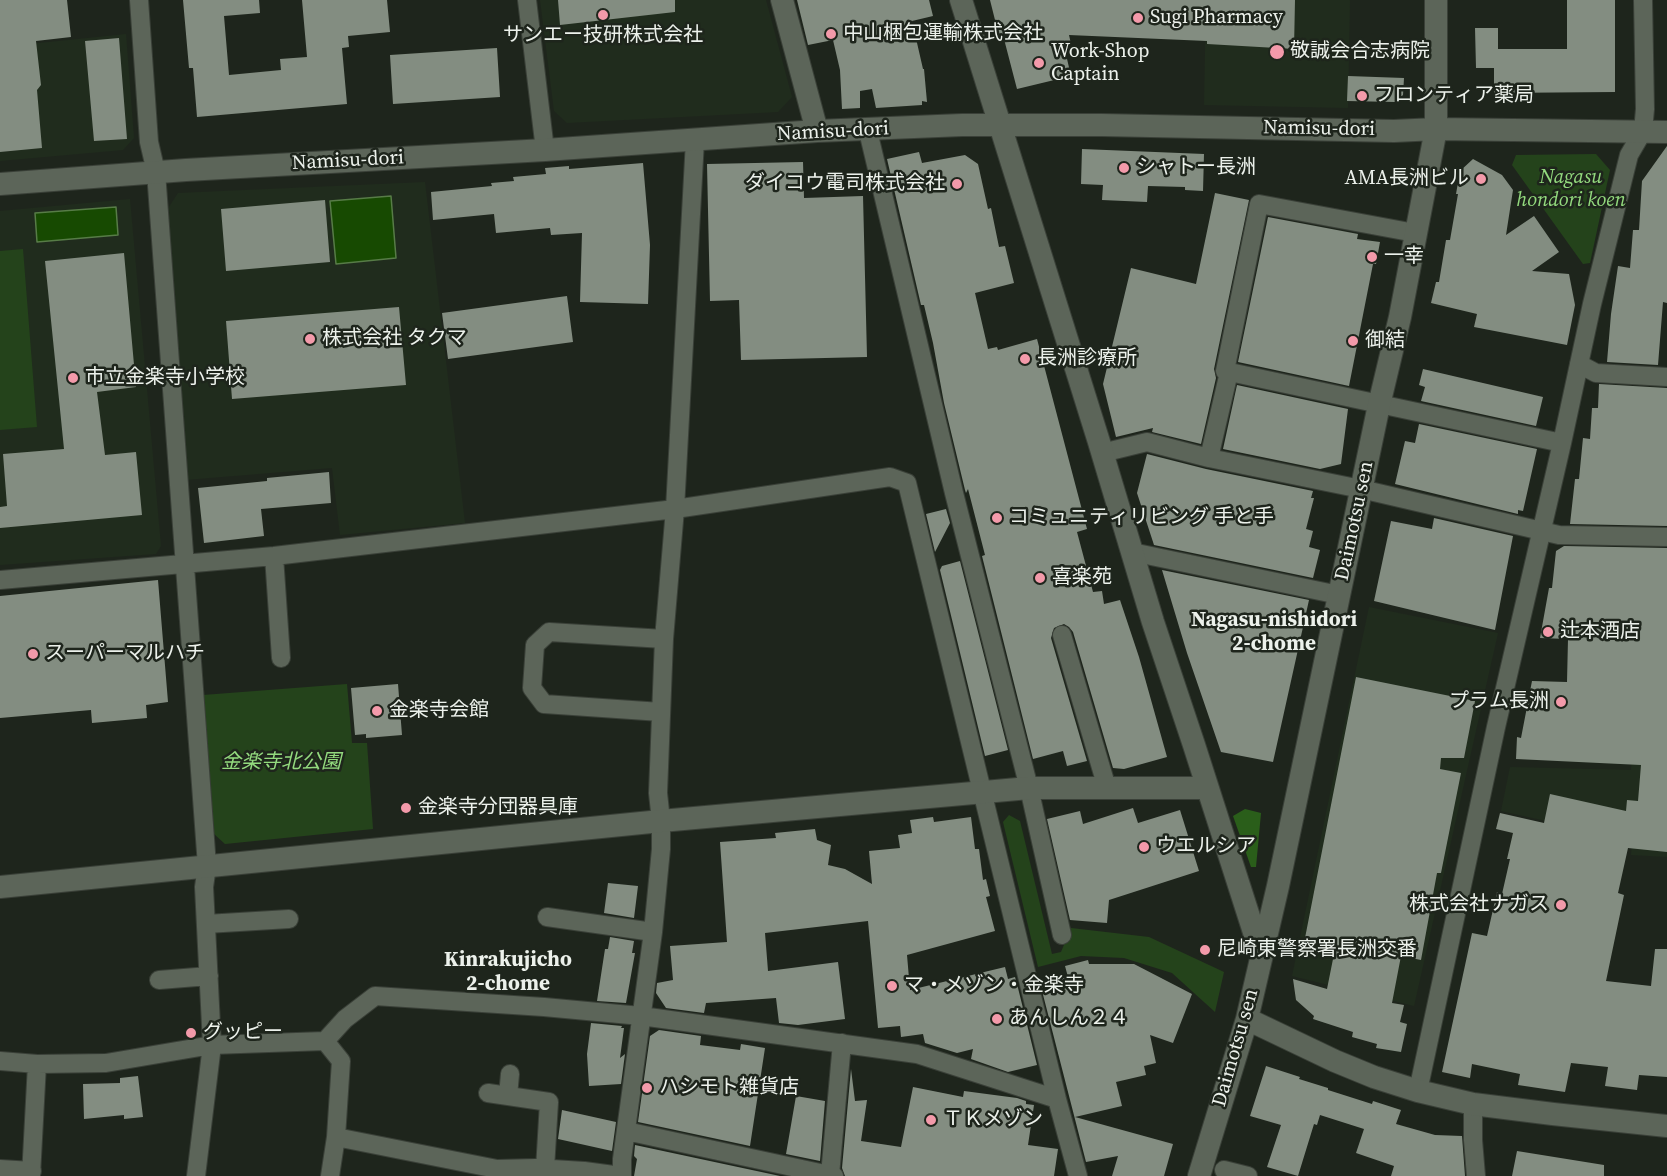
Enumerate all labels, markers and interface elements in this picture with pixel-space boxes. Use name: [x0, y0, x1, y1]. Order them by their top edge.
place label: Sugi Pharmacy: [1150, 6, 1283, 30]
marker: サンエー技研株式会社: [596, 8, 610, 22]
marker: Sugi Pharmacy: [1131, 11, 1145, 25]
place label: 中山梱包運輸株式会社: [843, 22, 1043, 46]
place label: サンエー技研株式会社: [503, 24, 703, 48]
marker: 中山梱包運輸株式会社: [824, 27, 838, 41]
place label: Work-Shop Captain: [1051, 40, 1149, 87]
place label: 敬誠会合志病院: [1290, 40, 1430, 64]
marker: 敬誠会合志病院: [1268, 43, 1286, 61]
marker: Work-Shop Captain: [1032, 56, 1046, 70]
place label: フロンティア薬局: [1374, 84, 1534, 108]
marker: フロンティア薬局: [1355, 89, 1369, 103]
street label: Namisu-dori: [1263, 116, 1375, 142]
street label: Namisu-dori: [776, 117, 890, 147]
street label: Namisu-dori: [291, 146, 405, 176]
place label: シャトー長洲: [1136, 156, 1256, 180]
marker: シャトー長洲: [1117, 161, 1131, 175]
park label: Nagasu hondori koen: [1516, 166, 1626, 213]
place label: AMA長洲ビル: [1345, 167, 1469, 191]
place label: ダイコウ電司株式会社: [745, 172, 945, 196]
marker: AMA長洲ビル: [1474, 172, 1488, 186]
marker: ダイコウ電司株式会社: [950, 177, 964, 191]
place label: 一幸: [1384, 245, 1424, 269]
marker: 一幸: [1365, 250, 1379, 264]
place label: 株式会社 タクマ: [322, 327, 467, 351]
place label: 御結: [1365, 329, 1405, 353]
marker: 株式会社 タクマ: [303, 332, 317, 346]
marker: 御結: [1346, 334, 1360, 348]
place label: 長洲診療所: [1037, 347, 1137, 371]
marker: 長洲診療所: [1018, 352, 1032, 366]
place label: 市立金楽寺小学校: [85, 366, 245, 390]
marker: 市立金楽寺小学校: [66, 371, 80, 385]
street label: Daimotsu sen: [1331, 459, 1379, 583]
place label: コミュニティリビング 手と手: [1009, 506, 1274, 530]
marker: コミュニティリビング 手と手: [990, 511, 1004, 525]
place label: 喜楽苑: [1052, 566, 1112, 590]
marker: 喜楽苑: [1033, 571, 1047, 585]
district label: Nagasu-nishidori 2-chome: [1191, 608, 1357, 658]
place label: 辻本酒店: [1560, 620, 1640, 644]
marker: 辻本酒店: [1541, 625, 1555, 639]
place label: スーパーマルハチ: [45, 642, 205, 666]
marker: スーパーマルハチ: [26, 647, 40, 661]
place label: プラム長洲: [1449, 690, 1549, 714]
marker: プラム長洲: [1554, 695, 1568, 709]
place label: 金楽寺会館: [389, 699, 489, 723]
marker: 金楽寺会館: [370, 704, 384, 718]
park label: 金楽寺北公園: [221, 751, 341, 775]
place label: 金楽寺分団器具庫: [418, 796, 578, 820]
marker: 金楽寺分団器具庫: [399, 801, 413, 815]
place label: ウエルシア: [1156, 835, 1256, 859]
marker: ウエルシア: [1137, 840, 1151, 854]
place label: 株式会社ナガス: [1409, 893, 1549, 917]
marker: 株式会社ナガス: [1554, 898, 1568, 912]
place label: 尼崎東警察署長洲交番: [1217, 938, 1417, 962]
marker: 尼崎東警察署長洲交番: [1198, 943, 1212, 957]
district label: Kinrakujicho 2-chome: [444, 948, 572, 998]
place label: マ・メゾン・金楽寺: [904, 974, 1084, 998]
marker: マ・メゾン・金楽寺: [885, 979, 899, 993]
street label: Daimotsu sen: [1208, 986, 1264, 1110]
place label: あんしん２４: [1009, 1007, 1129, 1031]
marker: あんしん２４: [990, 1012, 1004, 1026]
place label: グッピー: [203, 1021, 283, 1045]
marker: グッピー: [184, 1026, 198, 1040]
place label: ハシモト雑貨店: [659, 1076, 799, 1100]
marker: ハシモト雑貨店: [640, 1081, 654, 1095]
place label: ＴＫメゾン: [943, 1108, 1043, 1132]
marker: ＴＫメゾン: [924, 1113, 938, 1127]

